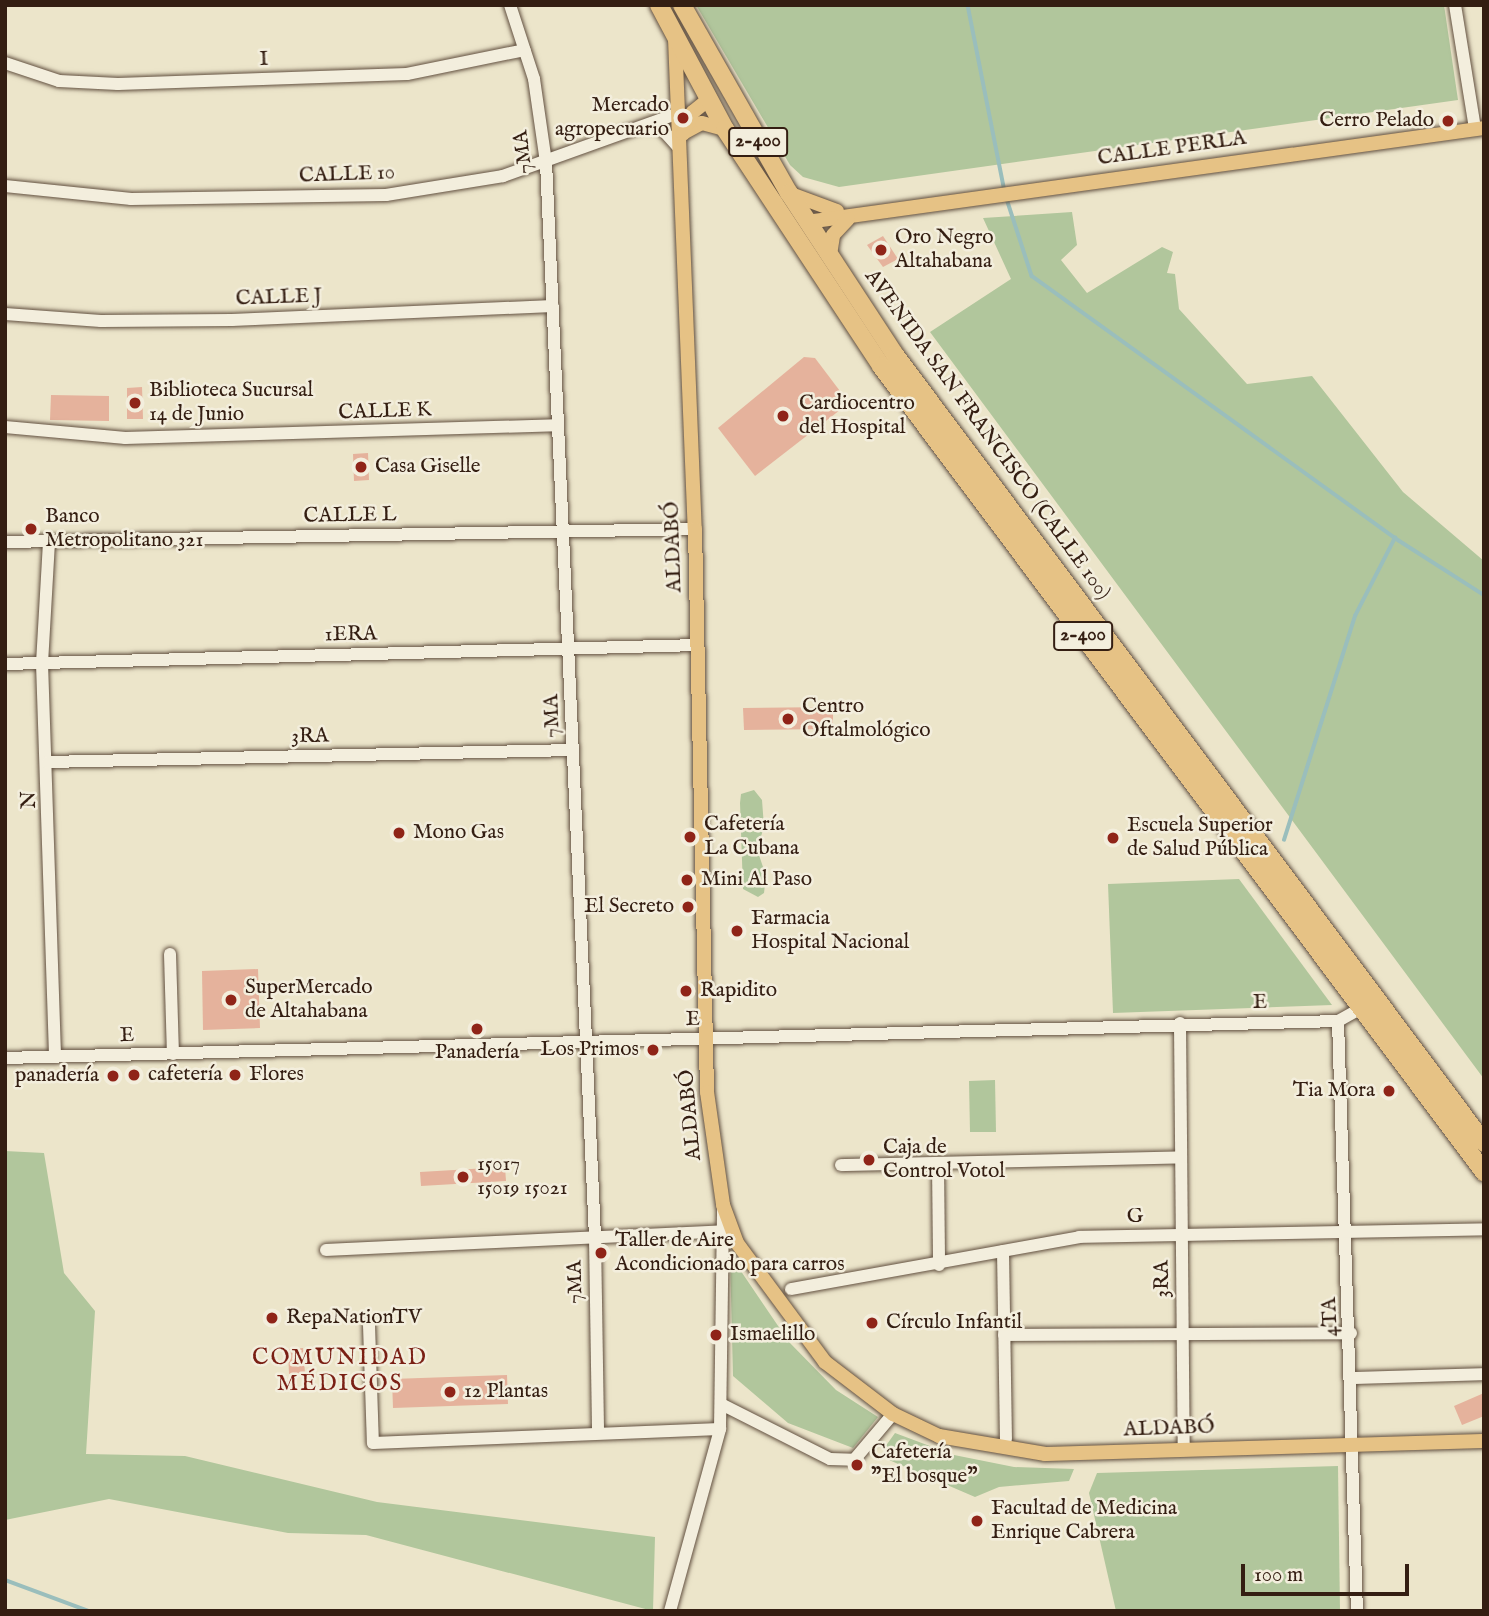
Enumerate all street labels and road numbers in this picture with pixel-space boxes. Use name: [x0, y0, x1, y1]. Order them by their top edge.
street label: I: [259, 47, 269, 73]
road number: 2-400: [726, 126, 790, 158]
street label: CALLE PERLA: [1096, 126, 1248, 172]
street label: 7MA: [509, 129, 539, 175]
street label: CALLE 10: [299, 161, 395, 189]
street label: AVENIDA SAN FRANCISCO (CALLE 100): [859, 265, 1115, 605]
street label: CALLE J: [235, 284, 323, 312]
street label: CALLE K: [338, 398, 432, 426]
street label: ALDABÓ: [660, 501, 688, 593]
street label: CALLE L: [303, 503, 397, 529]
road number: 2-400: [1052, 621, 1114, 652]
street label: 1ERA: [325, 622, 377, 648]
street label: 7MA: [540, 694, 566, 738]
street label: 3RA: [291, 724, 329, 750]
street label: N: [17, 791, 43, 809]
street label: E: [1253, 990, 1267, 1016]
street label: E: [686, 1007, 700, 1033]
street label: E: [119, 1023, 135, 1049]
street label: ALDABÓ: [674, 1069, 708, 1161]
street label: G: [1127, 1204, 1143, 1230]
street label: 7MA: [563, 1260, 589, 1304]
street label: 3RA: [1150, 1260, 1176, 1298]
street label: 4TA: [1317, 1297, 1345, 1337]
street label: ALDABÓ: [1123, 1415, 1215, 1443]

